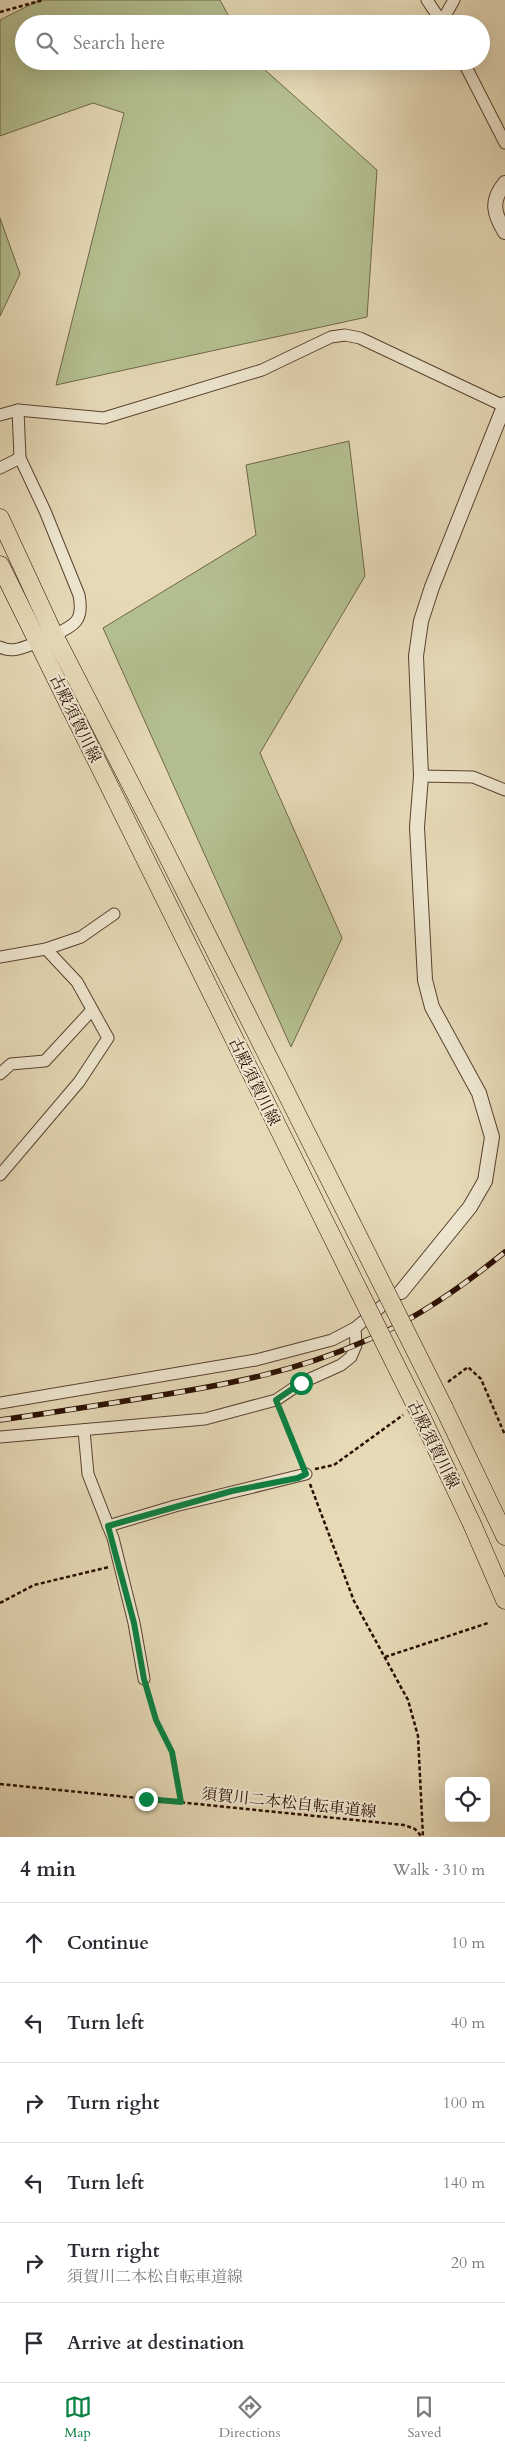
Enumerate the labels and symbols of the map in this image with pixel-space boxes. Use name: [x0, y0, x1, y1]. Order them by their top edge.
street label: 古殿須賀川線: [44, 670, 106, 766]
street label: 古殿須賀川線: [223, 1033, 285, 1129]
route start: [290, 1372, 313, 1395]
street label: 古殿須賀川線: [402, 1396, 464, 1492]
street label: 須賀川二本松自転車道線: [200, 1783, 378, 1823]
route end: [135, 1788, 158, 1811]

